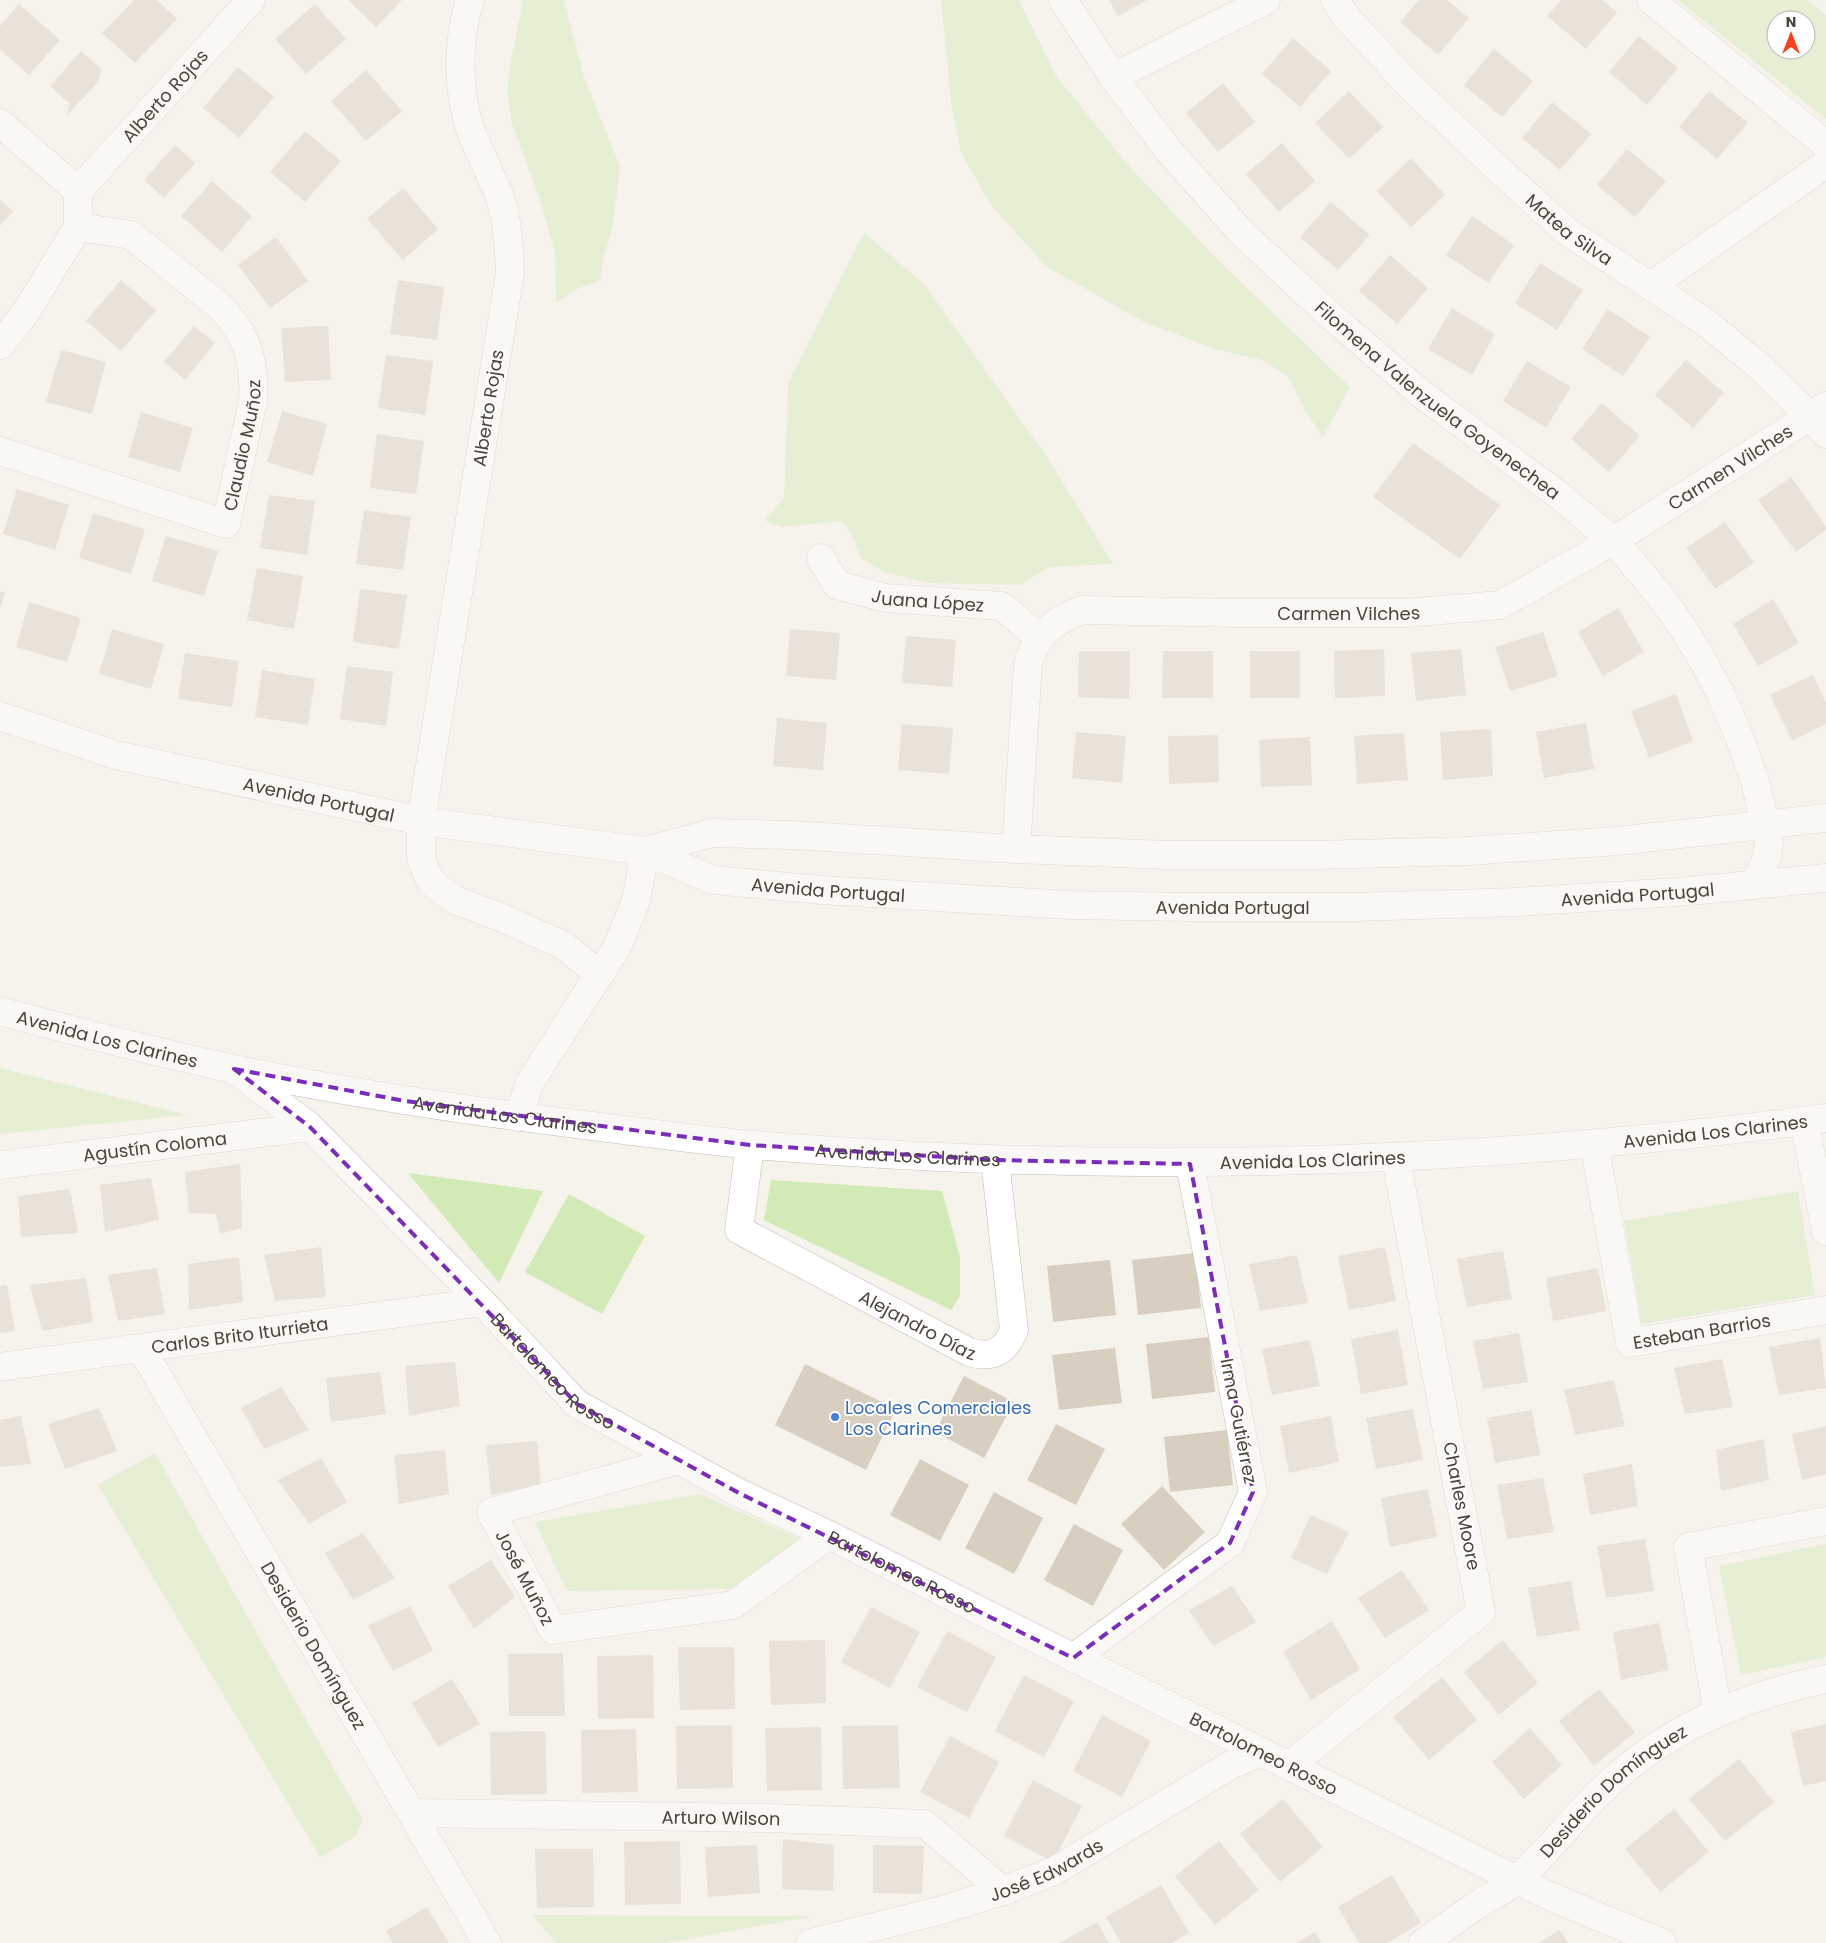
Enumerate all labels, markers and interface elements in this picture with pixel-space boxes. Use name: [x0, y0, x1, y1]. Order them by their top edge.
north arrow: [1766, 10, 1816, 60]
text: N: [1786, 12, 1796, 32]
street label: Alberto Rojas: [116, 43, 213, 148]
street label: Matea Silva: [1521, 188, 1618, 271]
street label: Filomena Valenzuela Goyenechea: [1310, 295, 1566, 505]
street label: Alberto Rojas: [466, 348, 510, 468]
street label: Claudio Muñoz: [217, 379, 266, 513]
street label: Carmen Vilches: [1663, 418, 1797, 516]
street label: Juana López: [869, 582, 985, 617]
street label: Carmen Vilches: [1277, 599, 1421, 626]
street label: Avenida Portugal: [241, 770, 397, 827]
street label: Avenida Portugal: [750, 871, 906, 908]
street label: Avenida Portugal: [1560, 876, 1715, 912]
street label: Avenida Portugal: [1155, 894, 1310, 920]
street label: Avenida Los Clarines: [14, 1004, 200, 1073]
street label: Avenida Los Clarines: [411, 1089, 599, 1139]
street label: Avenida Los Clarines: [1622, 1108, 1809, 1154]
street label: Agustín Coloma: [81, 1125, 228, 1167]
street label: Avenida Los Clarines: [814, 1137, 1001, 1172]
street label: Avenida Los Clarines: [1220, 1144, 1406, 1175]
street label: Alejandro Díaz: [855, 1284, 978, 1366]
street label: Bartolomeo Rosso: [486, 1307, 620, 1435]
street label: Esteban Barrios: [1631, 1307, 1772, 1355]
street label: Carlos Brito Iturrieta: [150, 1310, 330, 1359]
street label: Irma Gutiérrez: [1215, 1356, 1263, 1486]
place label: Locales Comerciales Los Clarines: [845, 1395, 1032, 1441]
marker: Locales Comerciales Los Clarines: [829, 1411, 841, 1423]
street label: Charles Moore: [1437, 1440, 1487, 1572]
street label: Bartolomeo Rosso: [823, 1524, 980, 1619]
street label: José Muñoz: [490, 1525, 561, 1630]
street label: Desiderio Domínguez: [255, 1557, 373, 1734]
street label: Bartolomeo Rosso: [1185, 1705, 1342, 1801]
street label: Desiderio Domínguez: [1534, 1718, 1691, 1863]
street label: Arturo Wilson: [661, 1804, 781, 1831]
street label: José Edwards: [986, 1832, 1107, 1907]

